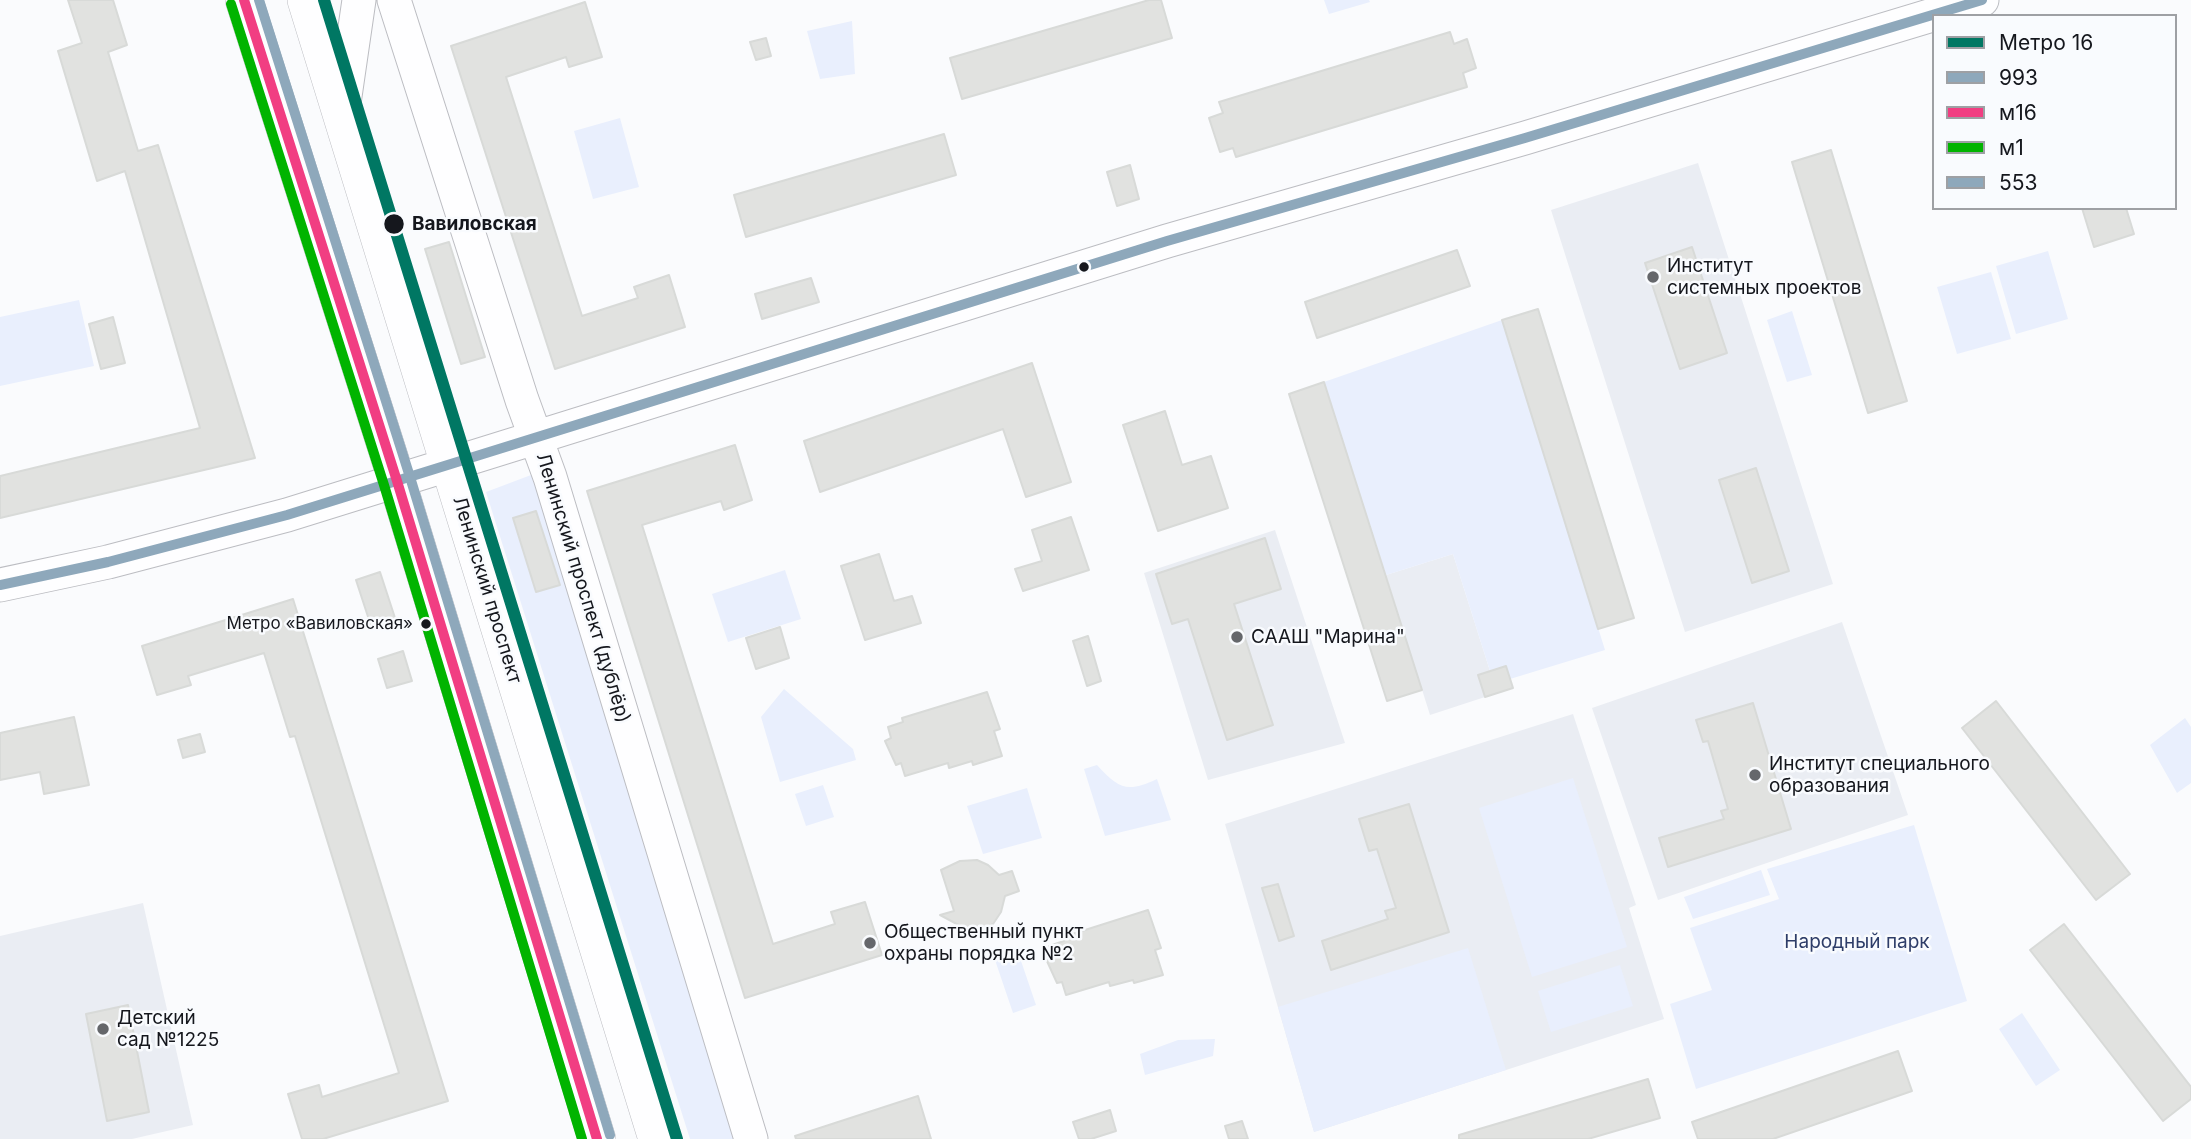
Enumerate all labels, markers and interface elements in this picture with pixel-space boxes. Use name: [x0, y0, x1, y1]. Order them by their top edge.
legend: [1932, 14, 2177, 210]
text: Метро 16: [1999, 30, 2093, 55]
text: 993: [1999, 65, 2038, 90]
text: м16: [1999, 100, 2037, 125]
text: м1: [1999, 135, 2024, 160]
text: 553: [1999, 170, 2038, 195]
marker: Вавиловская: [382, 212, 406, 236]
place label: Вавиловская: [412, 213, 537, 235]
place label: Институт системных проектов: [1667, 255, 1861, 299]
unlabelled marker: [1077, 260, 1091, 274]
marker: Институт системных проектов: [1645, 269, 1661, 285]
street label: Ленинский проспект (дублёр): [531, 450, 635, 726]
street label: Ленинский проспект: [448, 494, 526, 686]
place label: Метро «Вавиловская»: [227, 614, 413, 634]
marker: Метро «Вавиловская»: [419, 617, 433, 631]
place label: СААШ "Марина": [1251, 626, 1405, 648]
marker: СААШ "Марина": [1229, 629, 1245, 645]
place label: Институт специального образования: [1769, 753, 1990, 797]
marker: Институт специального образования: [1747, 767, 1763, 783]
place label: Общественный пункт охраны порядка №2: [884, 921, 1083, 965]
park label: Народный парк: [1784, 931, 1930, 953]
marker: Общественный пункт охраны порядка №2: [862, 935, 878, 951]
place label: Детский сад №1225: [117, 1007, 219, 1051]
marker: Детский сад №1225: [95, 1021, 111, 1037]

